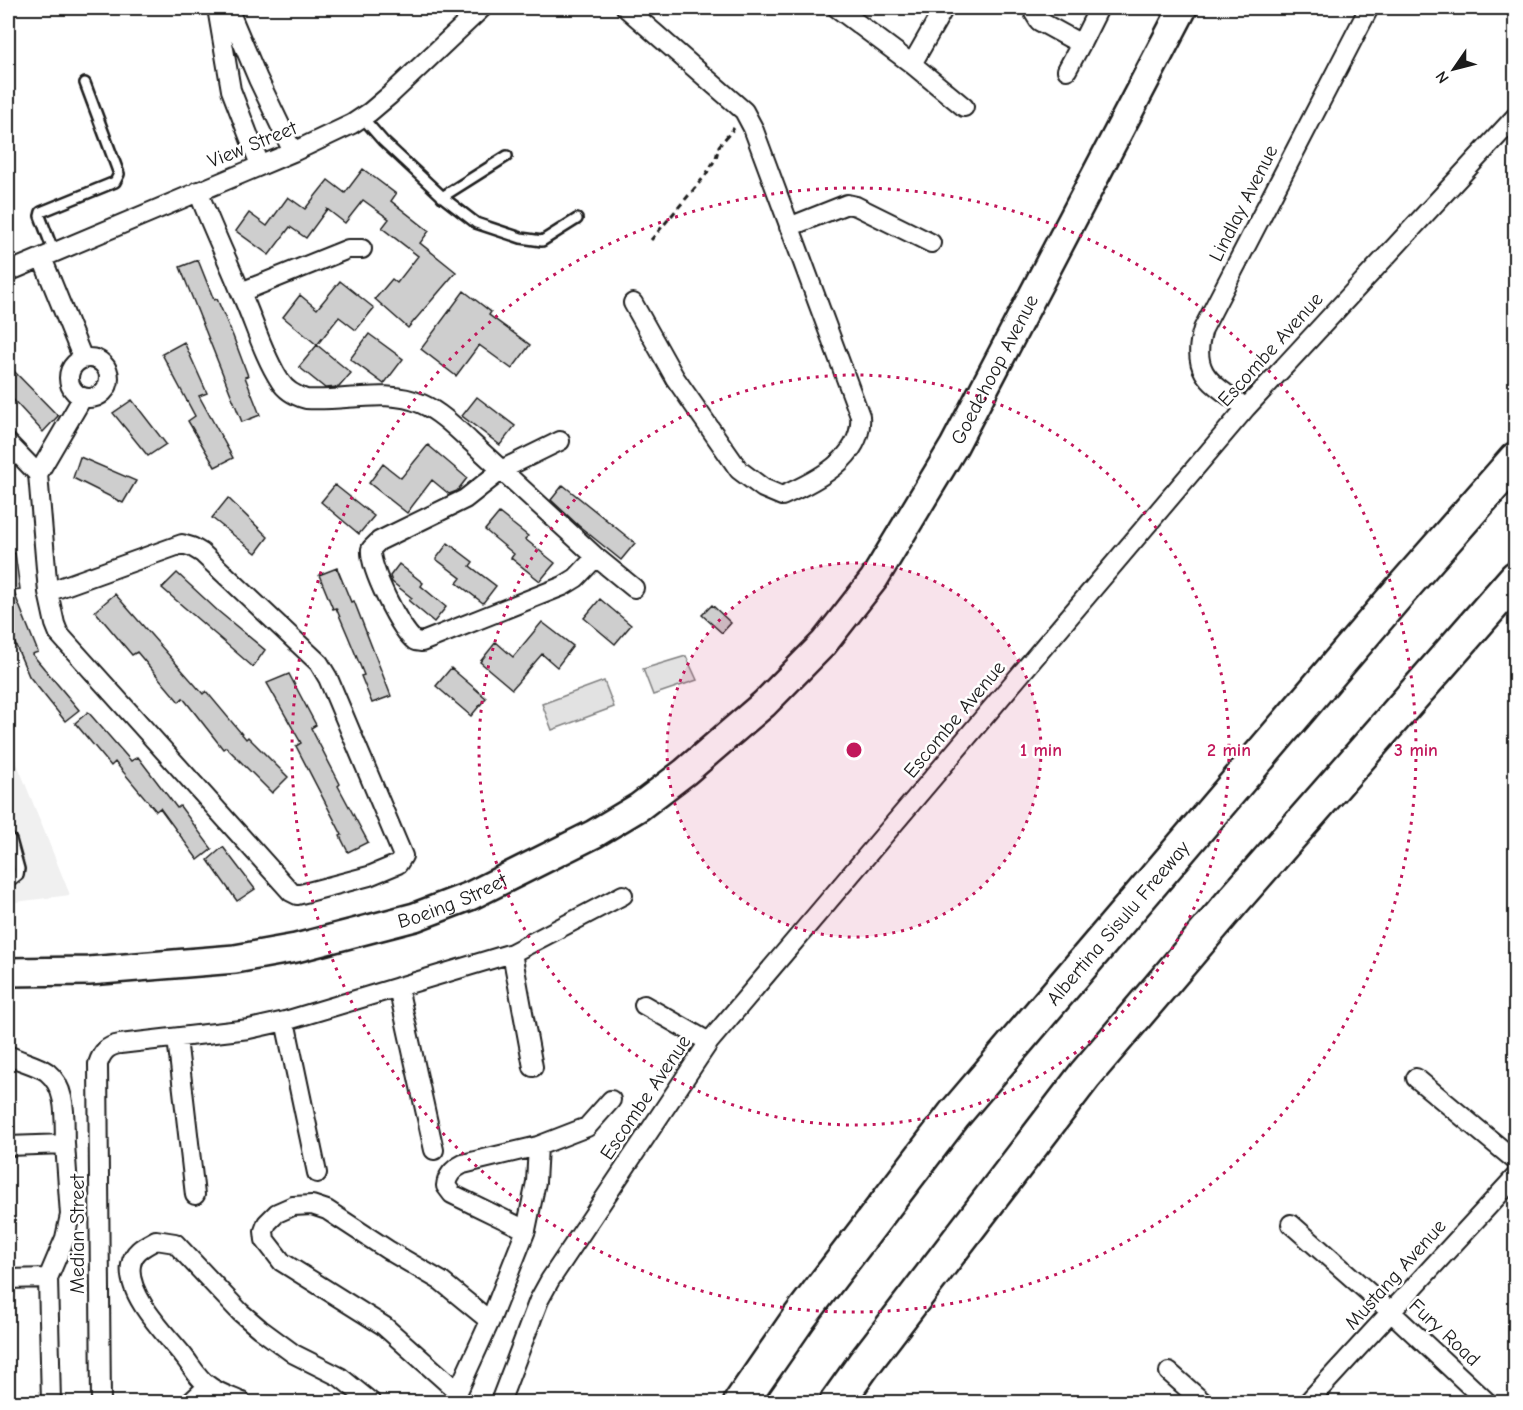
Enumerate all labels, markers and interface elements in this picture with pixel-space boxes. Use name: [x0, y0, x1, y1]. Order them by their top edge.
north arrow: [1424, 39, 1484, 99]
text: N: [1432, 68, 1453, 86]
street label: View Street: [204, 116, 301, 173]
street label: Lindlay Avenue: [1204, 141, 1283, 265]
street label: Escombe Avenue: [1213, 288, 1328, 411]
street label: Goedehoop Avenue: [946, 291, 1043, 448]
street label: Escombe Avenue: [899, 656, 1010, 782]
centre of rings: [844, 740, 864, 760]
text: 1 min: [1020, 740, 1062, 761]
text: 2 min: [1207, 740, 1251, 761]
text: 3 min: [1394, 740, 1438, 761]
street label: Albertina Sisulu Freeway: [1042, 836, 1194, 1010]
street label: Boeing Street: [395, 868, 512, 933]
street label: Escombe Avenue: [595, 1031, 696, 1164]
street label: Median Street: [66, 1173, 89, 1294]
street label: Mustang Avenue: [1340, 1215, 1451, 1334]
street label: Fury Road: [1404, 1294, 1485, 1371]

